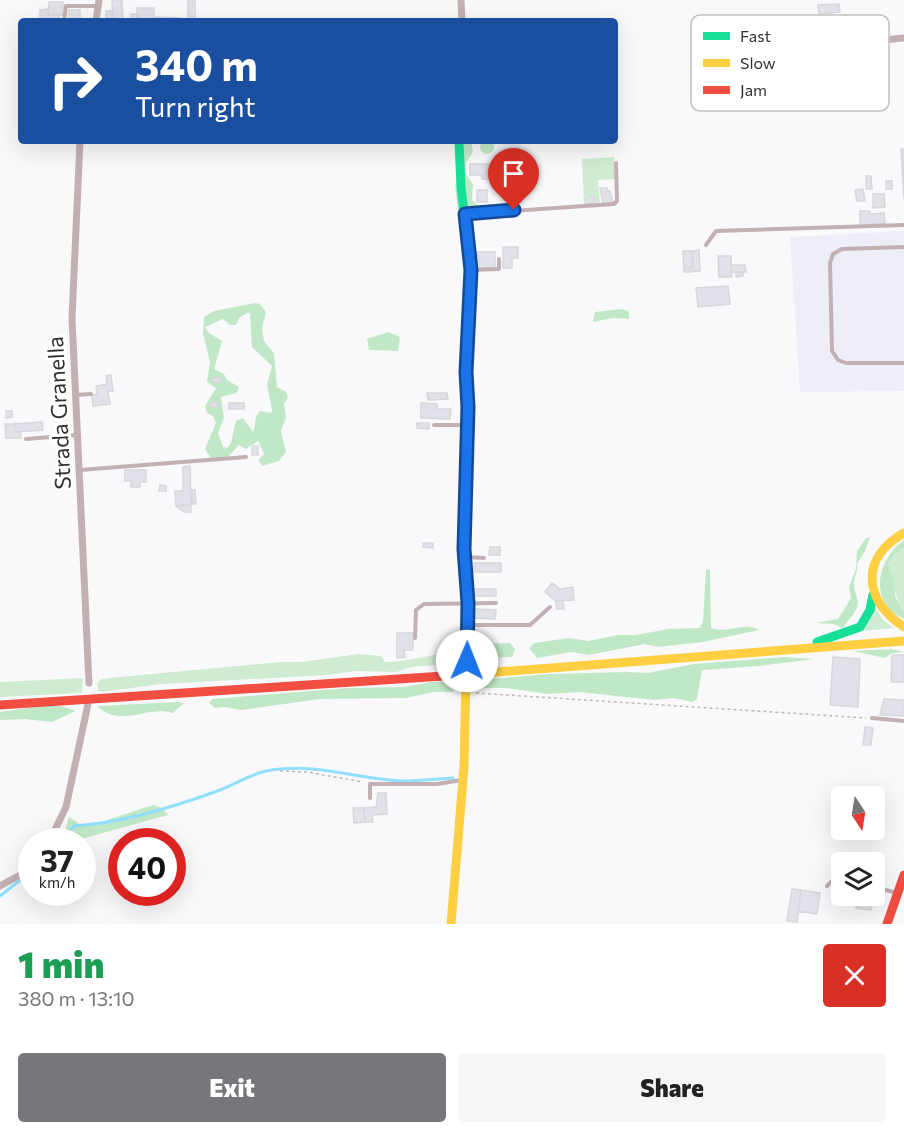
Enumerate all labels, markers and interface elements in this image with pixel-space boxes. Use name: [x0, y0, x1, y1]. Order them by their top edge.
legend: [691, 15, 889, 111]
text: Fast: [740, 26, 771, 45]
text: 340 m: [135, 38, 258, 90]
icon: right: [36, 42, 114, 120]
text: Slow: [740, 53, 776, 72]
text: Jam: [740, 80, 767, 99]
text: Turn right: [135, 90, 255, 123]
pin: [488, 148, 539, 210]
icon: arrive: [497, 157, 530, 190]
street label: Strada Granella: [41, 336, 76, 490]
position arrow: [435, 629, 499, 693]
north arrow: [831, 786, 885, 840]
map controls: [831, 786, 885, 906]
speed limit sign: 40: [108, 828, 186, 906]
text: 37: [40, 841, 74, 878]
button: layers: [831, 852, 885, 906]
text: km/h: [39, 873, 75, 891]
text: 1 min: [18, 941, 104, 985]
button: close: [823, 944, 886, 1007]
text: 380 m · 13:10: [18, 986, 135, 1010]
button: Exit: [18, 1053, 446, 1122]
button: Share: [458, 1053, 886, 1122]

